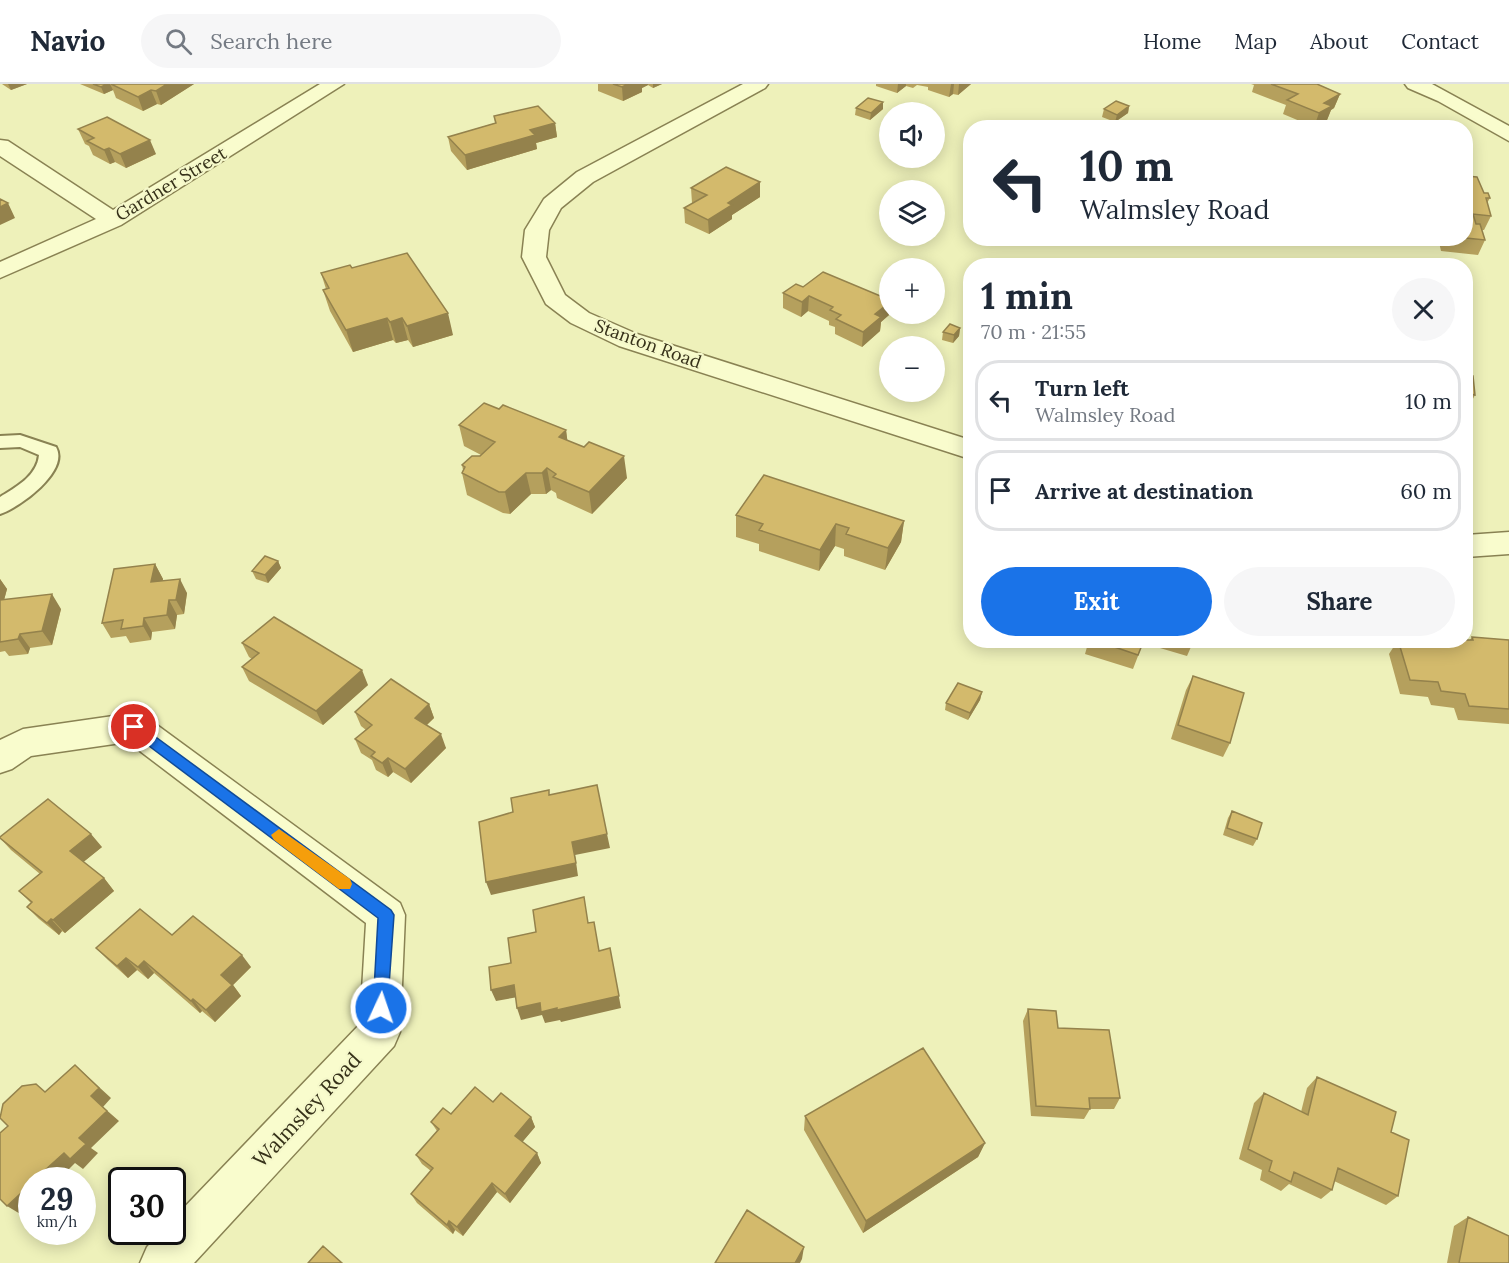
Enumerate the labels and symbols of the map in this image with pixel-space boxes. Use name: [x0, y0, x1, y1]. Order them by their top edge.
street label: Gardner Street: [111, 141, 231, 226]
street label: Stanton Road: [592, 314, 705, 374]
pin: [108, 701, 159, 752]
position arrow: [349, 976, 413, 1040]
street label: Walmsley Road: [246, 1047, 367, 1173]
speed limit sign: 30: [108, 1167, 186, 1245]

